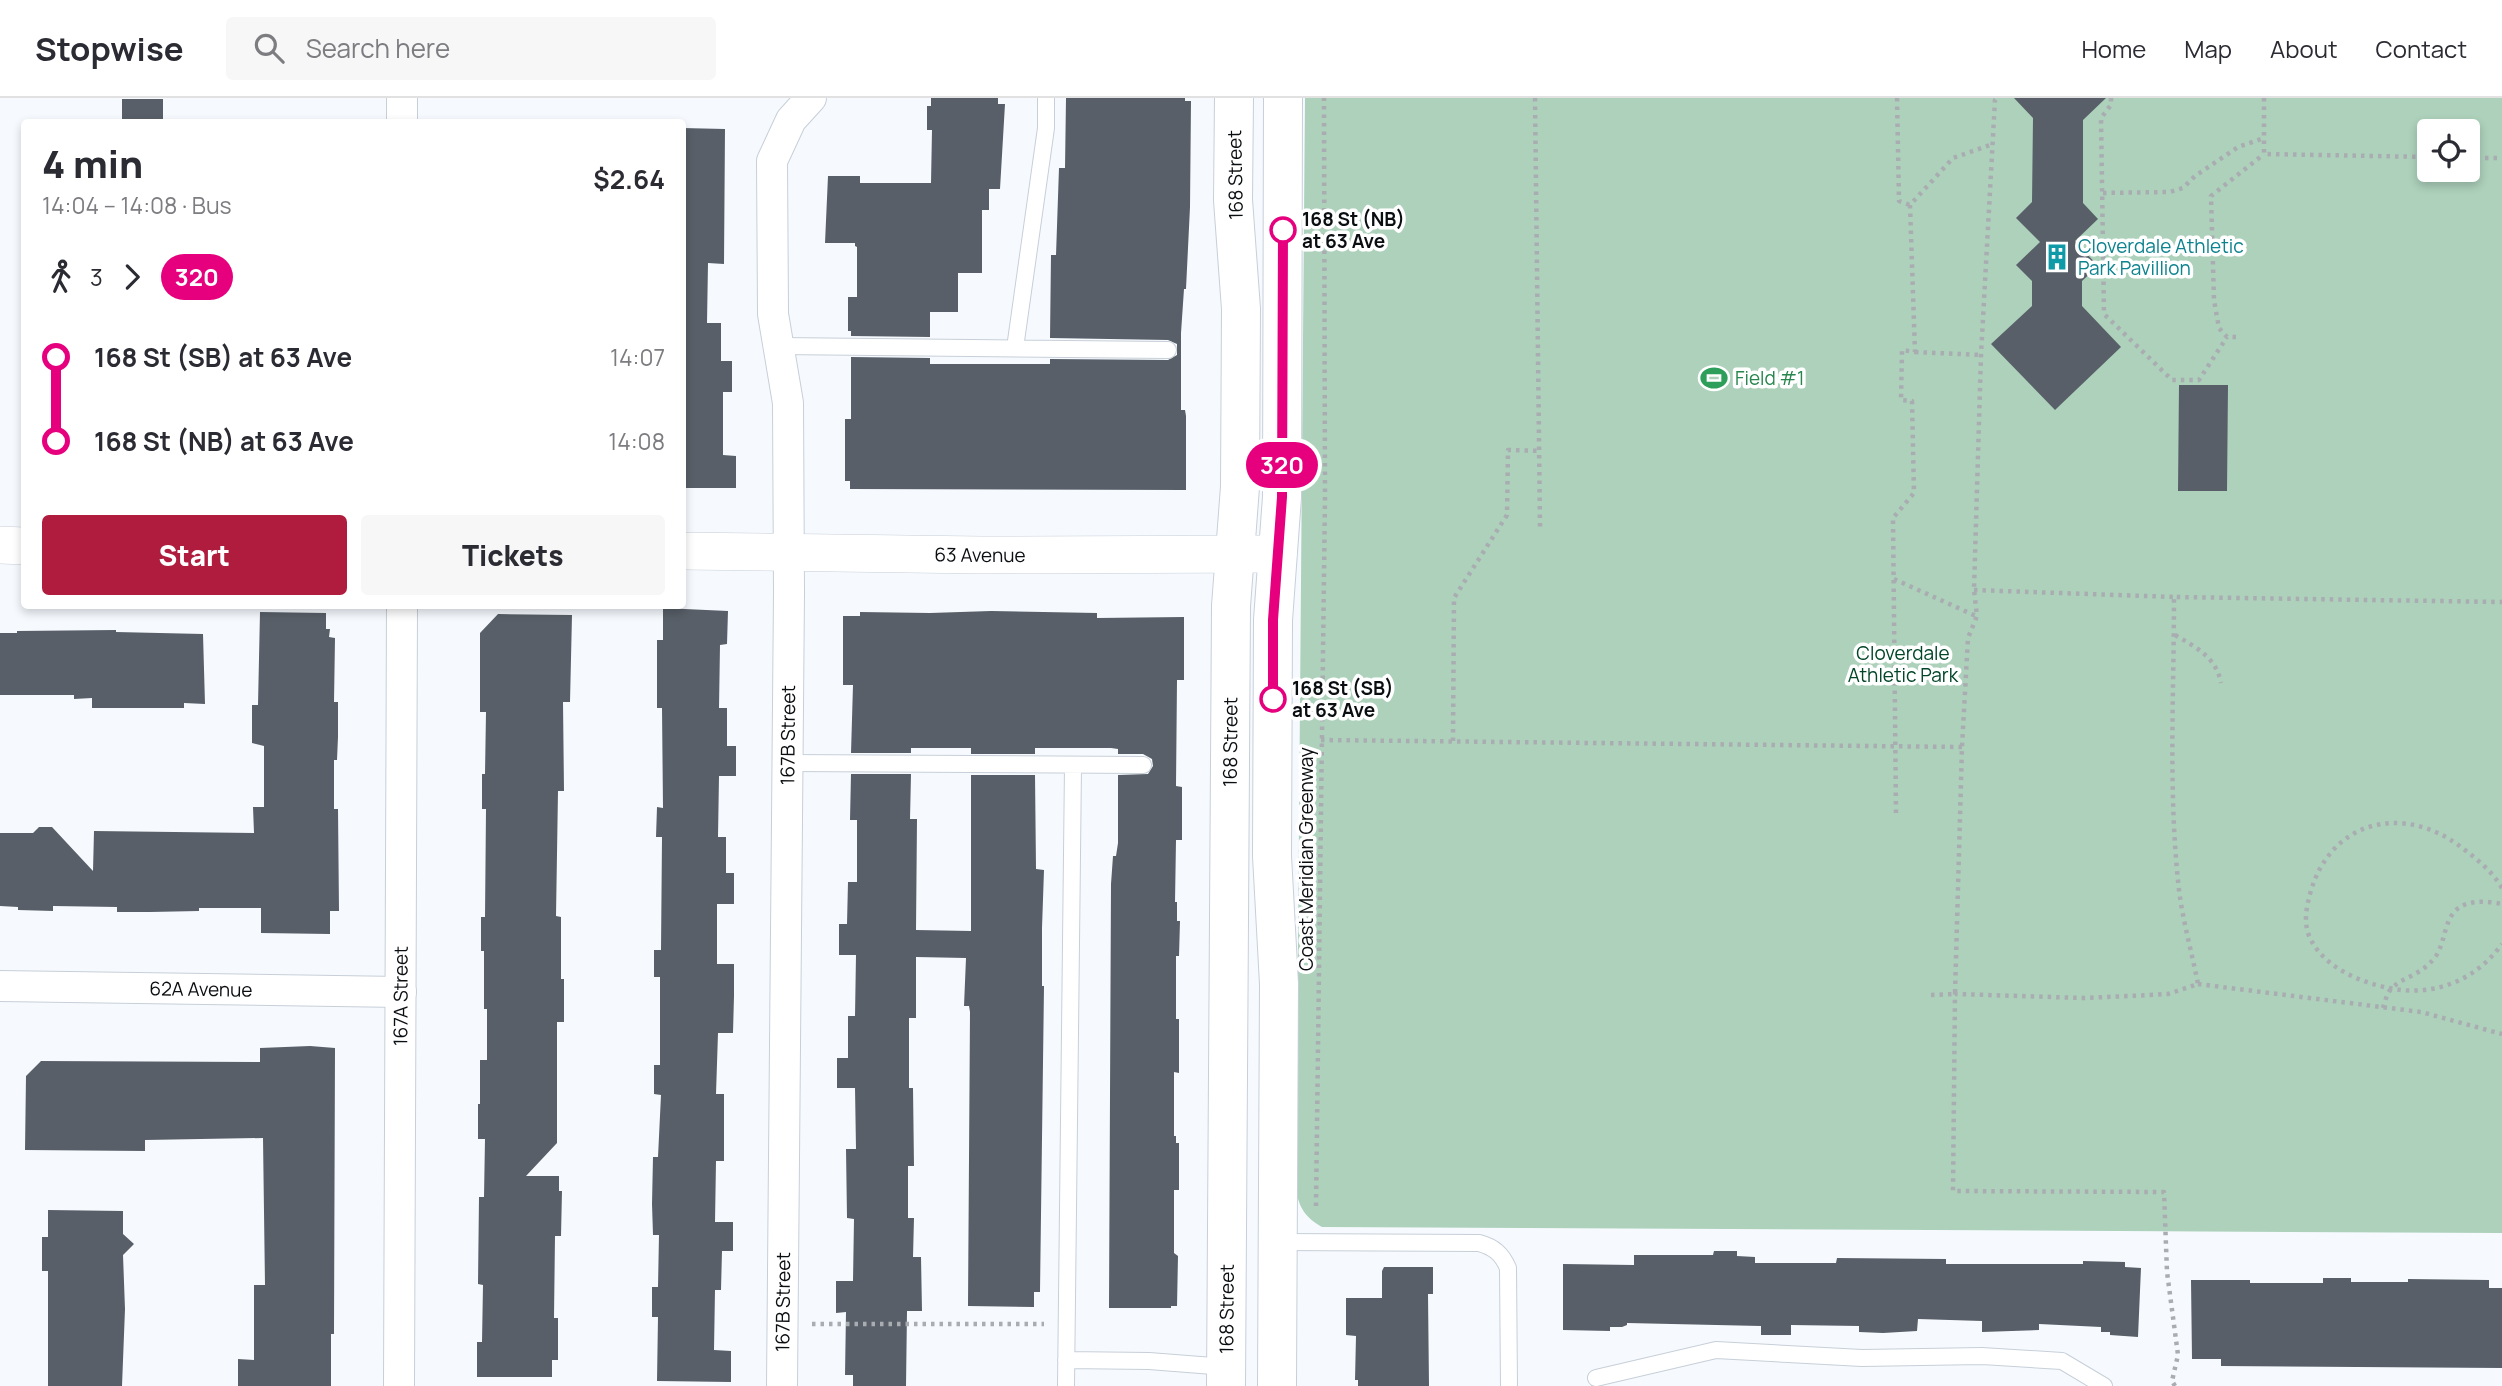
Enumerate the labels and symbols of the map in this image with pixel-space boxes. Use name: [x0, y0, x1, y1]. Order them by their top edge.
street label: 168 Street: [1221, 130, 1249, 220]
place label: 168 St (NB) at 63 Ave: [1302, 206, 1405, 254]
marker: 168 St (NB) at 63 Ave: [1270, 217, 1296, 243]
place label: Cloverdale Athletic Park Pavillion: [2078, 233, 2244, 281]
building icon: Cloverdale Athletic Park Pavillion: [2042, 242, 2072, 272]
sports icon: Field #1: [1699, 363, 1729, 393]
place label: Field #1: [1735, 365, 1805, 391]
line badge: 320: [1242, 442, 1322, 488]
street label: 63 Avenue: [934, 541, 1026, 568]
park label: Cloverdale Athletic Park: [1848, 640, 1959, 688]
place label: 168 St (SB) at 63 Ave: [1292, 675, 1394, 723]
street label: 167B Street: [774, 685, 801, 785]
marker: 168 St (SB) at 63 Ave: [1260, 686, 1286, 712]
street label: 168 Street: [1217, 697, 1243, 787]
street label: Coast Meridian Greenway: [1293, 747, 1319, 971]
street label: 167A Street: [387, 946, 414, 1046]
street label: 62A Avenue: [149, 975, 253, 1003]
street label: 167B Street: [769, 1252, 796, 1352]
street label: 168 Street: [1213, 1264, 1240, 1354]

